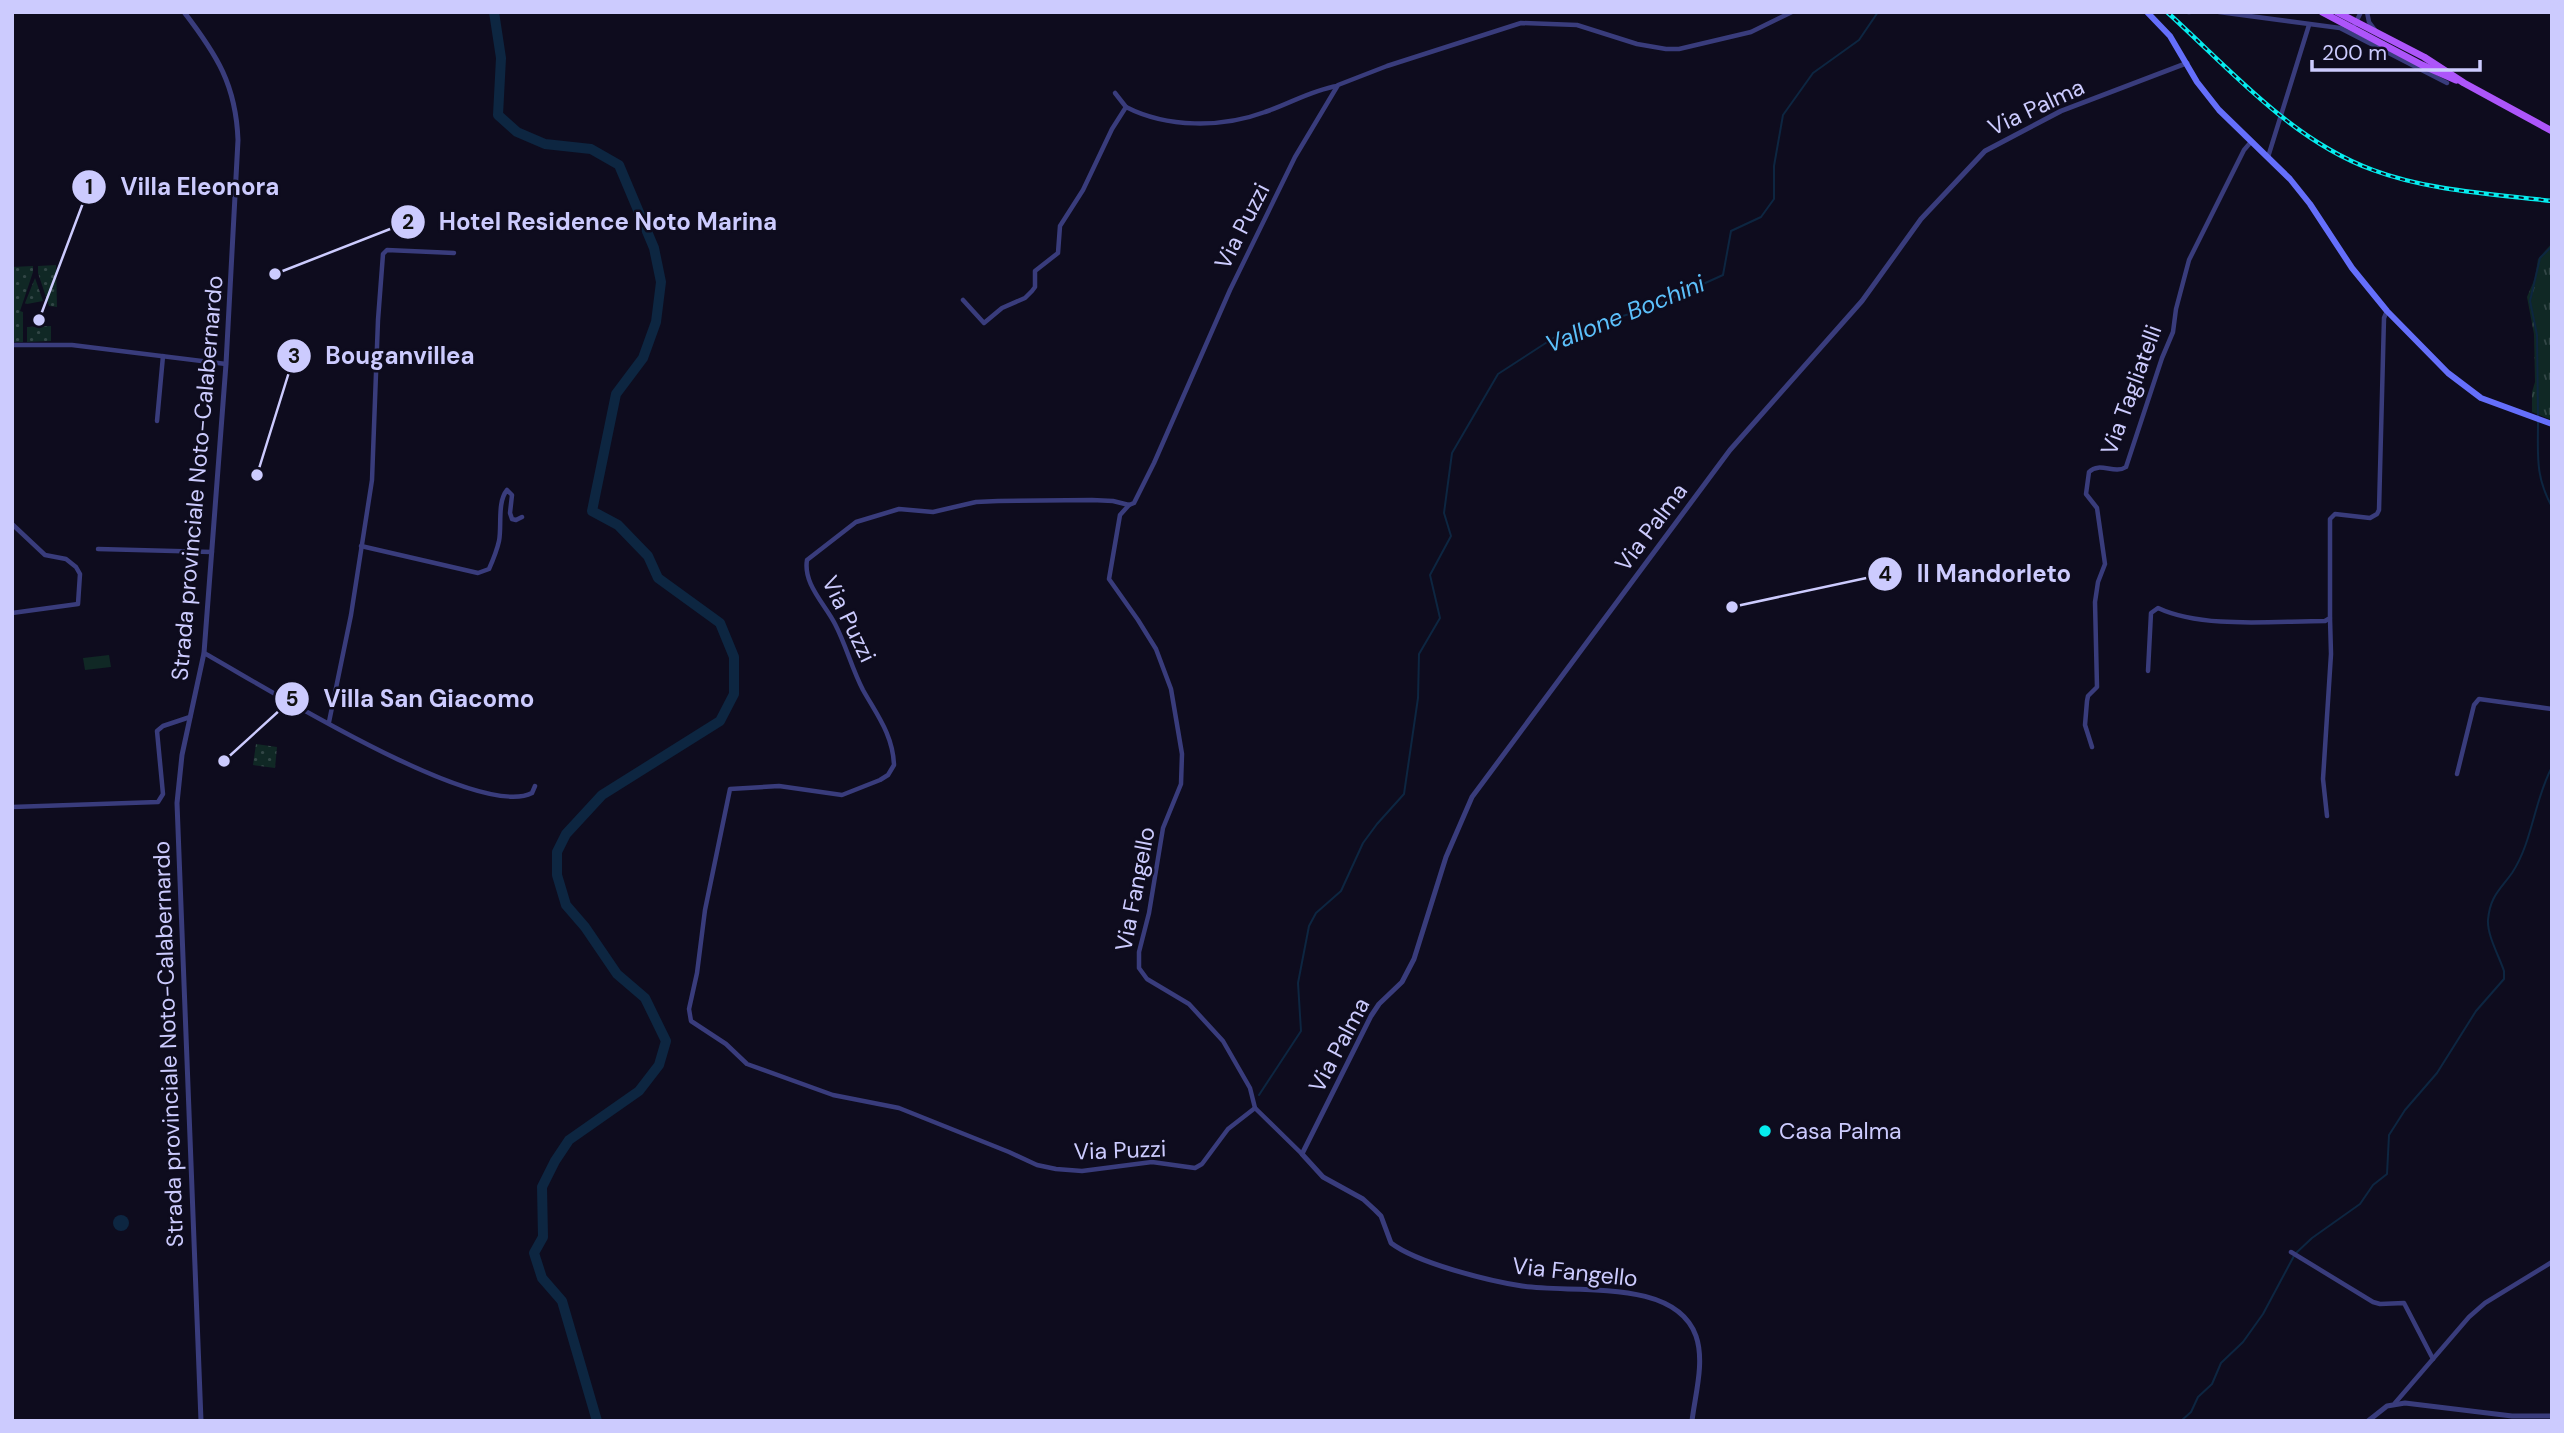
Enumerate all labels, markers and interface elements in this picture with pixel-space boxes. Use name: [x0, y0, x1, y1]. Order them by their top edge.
scale bar: [2312, 28, 2480, 72]
text: 200 m: [2322, 39, 2387, 67]
street label: Via Palma: [1983, 72, 2089, 142]
callout: Villa Eleonora: [71, 165, 293, 210]
text: Villa Eleonora: [121, 171, 279, 202]
text: 1: [85, 173, 93, 201]
street label: Via Puzzi: [1208, 178, 1276, 274]
callout: Hotel Residence Noto Marina: [390, 199, 791, 244]
text: Hotel Residence Noto Marina: [439, 206, 777, 237]
text: 2: [402, 208, 414, 236]
water label: Vallone Bochini: [1541, 267, 1710, 360]
street label: Strada provinciale Noto-Calabernardo: [164, 274, 230, 682]
street label: Via Tagliatelli: [2094, 321, 2168, 459]
callout: Bouganvillea: [276, 333, 489, 378]
text: Bouganvillea: [325, 340, 475, 371]
text: 3: [288, 342, 300, 370]
street label: Via Palma: [1608, 477, 1694, 577]
callout: Il Mandorleto: [1868, 551, 2085, 596]
text: Il Mandorleto: [1917, 558, 2071, 589]
text: 4: [1878, 560, 1892, 588]
street label: Via Puzzi: [815, 571, 883, 667]
callout: Villa San Giacomo: [275, 677, 549, 722]
text: Villa San Giacomo: [324, 683, 534, 714]
text: 5: [285, 685, 299, 713]
street label: Via Fangello: [1108, 824, 1162, 954]
street label: Strada provinciale Noto-Calabernardo: [146, 840, 190, 1248]
street label: Via Palma: [1302, 992, 1376, 1098]
place label: Casa Palma: [1779, 1116, 1902, 1146]
marker: Casa Palma: [1757, 1123, 1773, 1139]
street label: Via Puzzi: [1073, 1133, 1167, 1167]
street label: Via Fangello: [1511, 1250, 1639, 1294]

